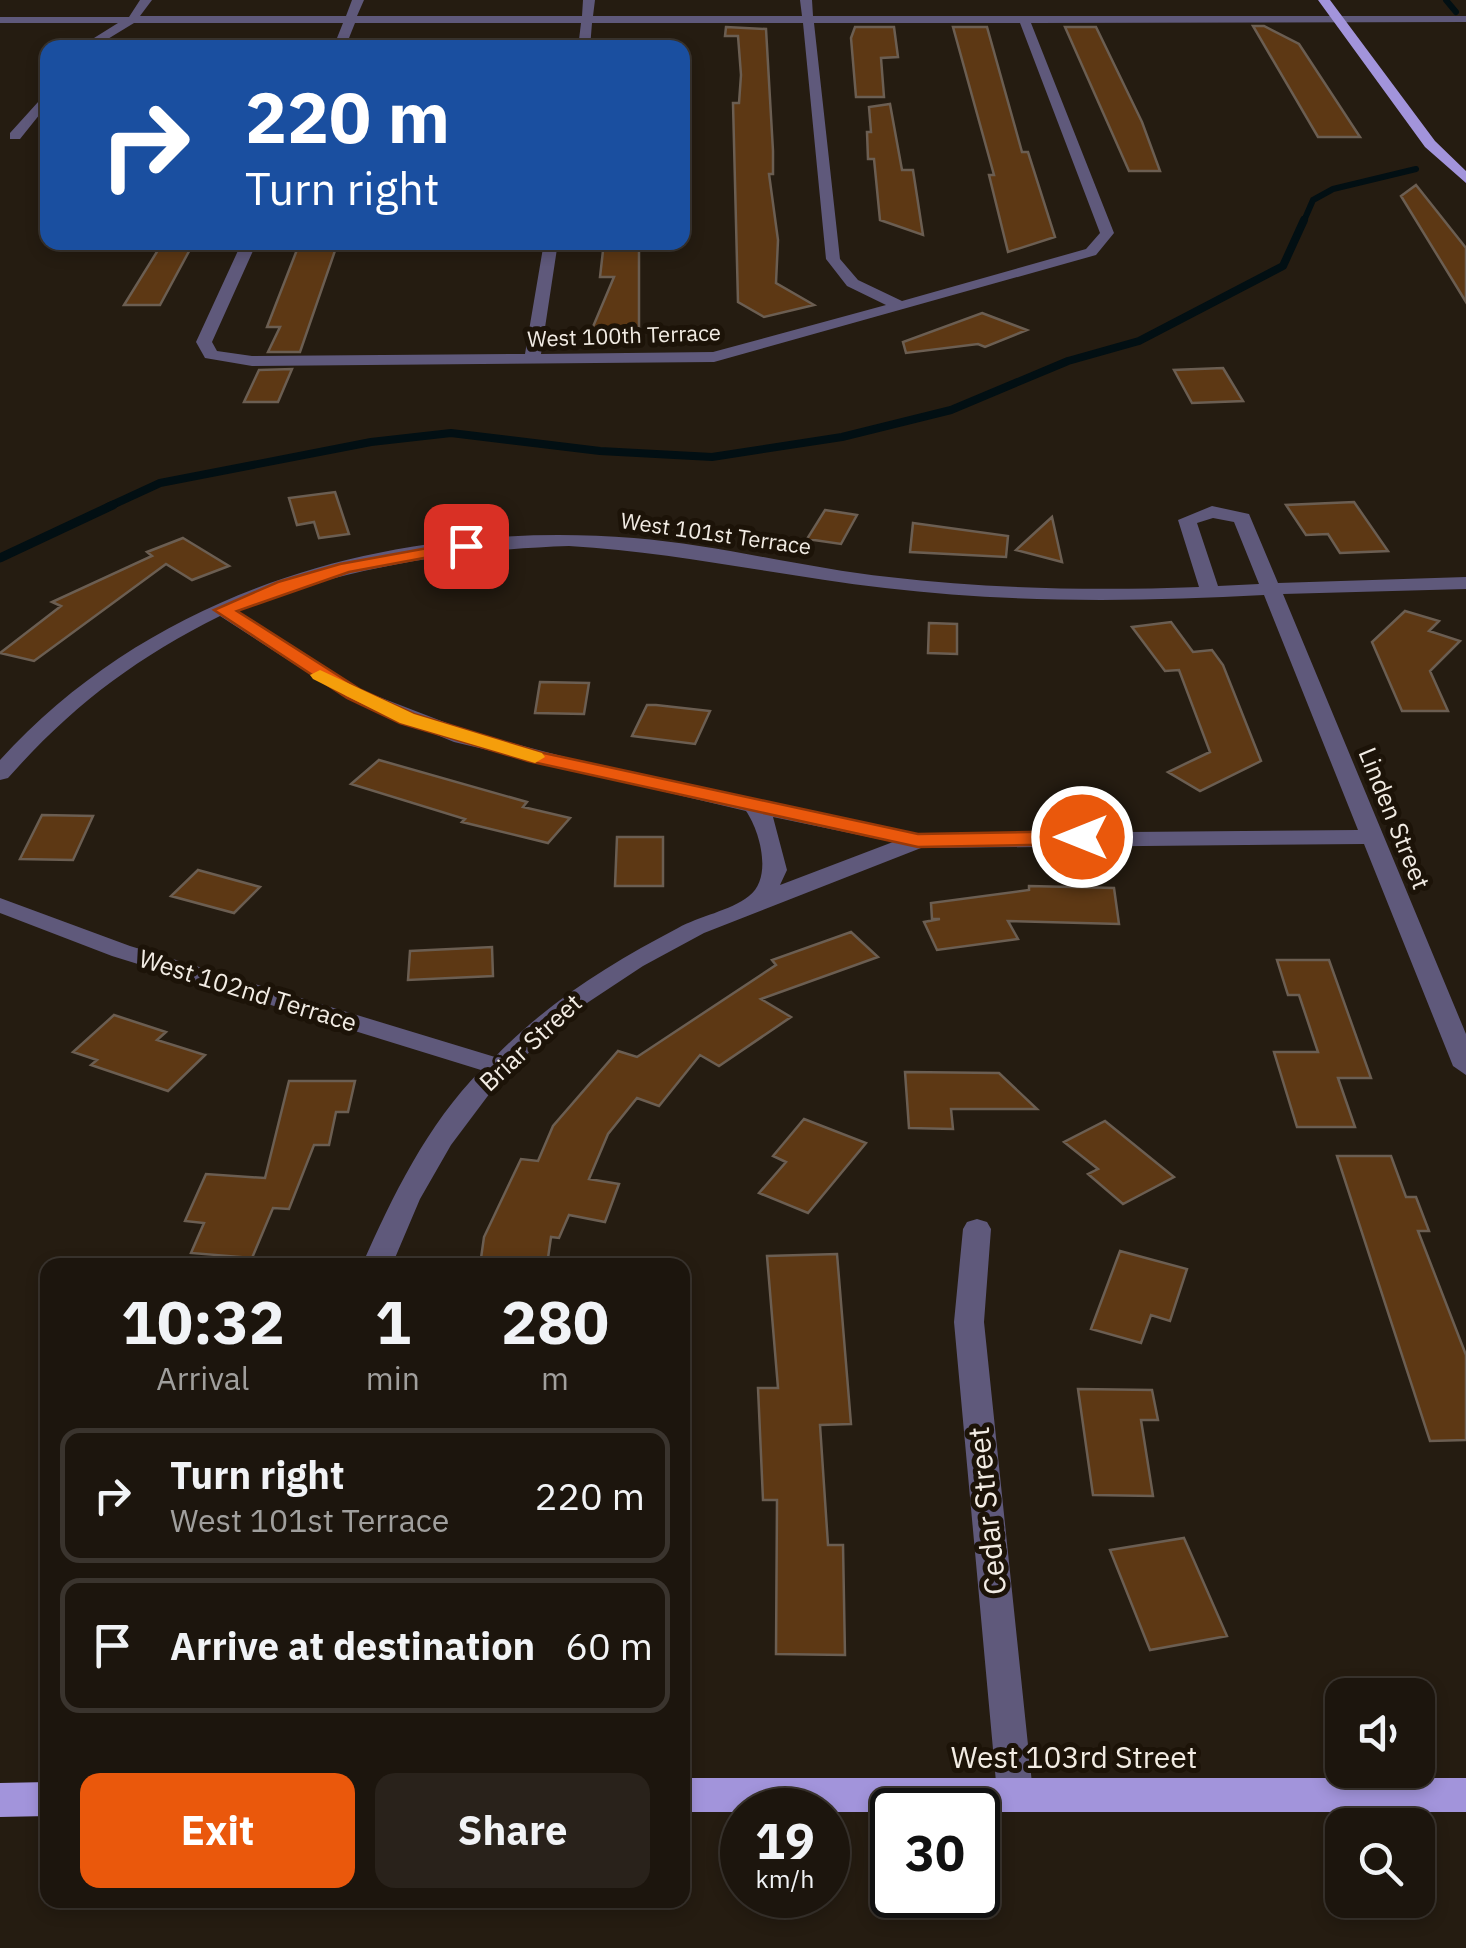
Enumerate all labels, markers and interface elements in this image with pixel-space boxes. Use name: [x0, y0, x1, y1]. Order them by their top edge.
text: 220 m: [245, 71, 450, 162]
icon: right: [80, 80, 210, 210]
text: Turn right: [245, 159, 440, 217]
street label: West 100th Terrace: [527, 317, 721, 353]
pin: [424, 504, 509, 589]
street label: West 101st Terrace: [619, 505, 813, 561]
icon: arrive: [439, 519, 494, 574]
street label: Linden Street: [1352, 742, 1438, 894]
position arrow: [1030, 785, 1134, 889]
street label: West 102nd Terrace: [135, 941, 361, 1039]
street label: Briar Street: [472, 986, 588, 1098]
text: 10:32: [121, 1282, 285, 1361]
text: 1: [375, 1282, 411, 1361]
text: 280: [501, 1282, 609, 1361]
text: Arrival: [156, 1357, 250, 1399]
text: min: [366, 1357, 420, 1399]
text: m: [541, 1357, 569, 1399]
street label: Cedar Street: [958, 1425, 1014, 1597]
text: Turn right: [170, 1450, 345, 1499]
icon: right: [85, 1468, 140, 1523]
text: 220 m: [534, 1471, 645, 1520]
text: West 101st Terrace: [170, 1499, 449, 1541]
icon: arrive: [85, 1618, 140, 1673]
text: Arrive at destination: [170, 1621, 535, 1670]
text: 60 m: [565, 1621, 653, 1670]
map controls: [1325, 1678, 1435, 1918]
button: sound: [1325, 1678, 1435, 1788]
street label: West 103rd Street: [951, 1737, 1197, 1776]
button: Exit: [80, 1773, 355, 1888]
button: Share: [375, 1773, 650, 1888]
speed limit sign: 30: [870, 1788, 1000, 1918]
text: 19: [755, 1808, 815, 1873]
button: search: [1325, 1808, 1435, 1918]
text: km/h: [756, 1862, 814, 1895]

